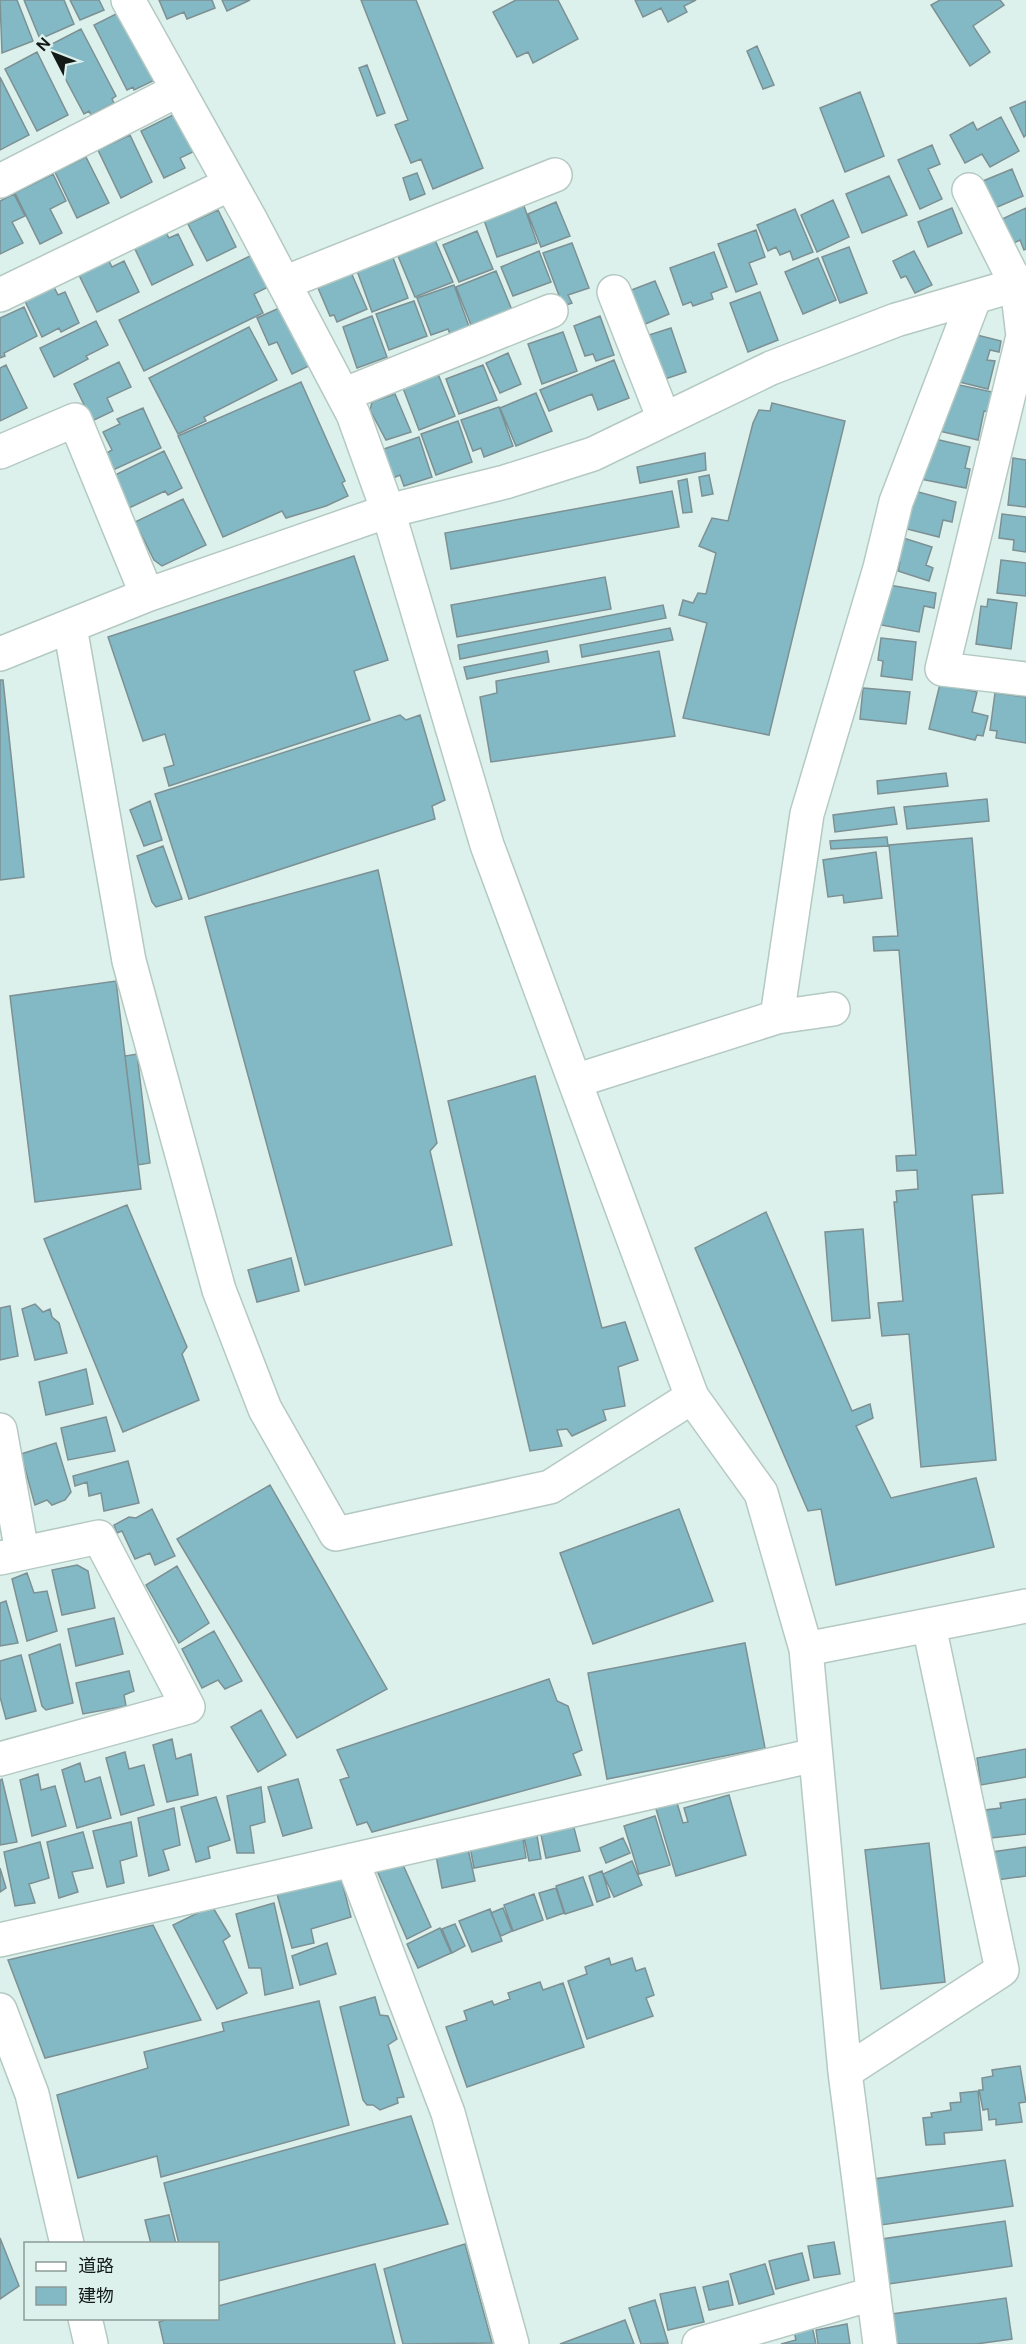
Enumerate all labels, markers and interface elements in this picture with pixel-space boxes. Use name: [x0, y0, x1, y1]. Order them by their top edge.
north arrow: [24, 24, 84, 84]
text: N: [32, 33, 55, 56]
legend: [24, 2242, 219, 2320]
text: 道路: [78, 2254, 114, 2278]
text: 建物: [78, 2284, 114, 2308]

